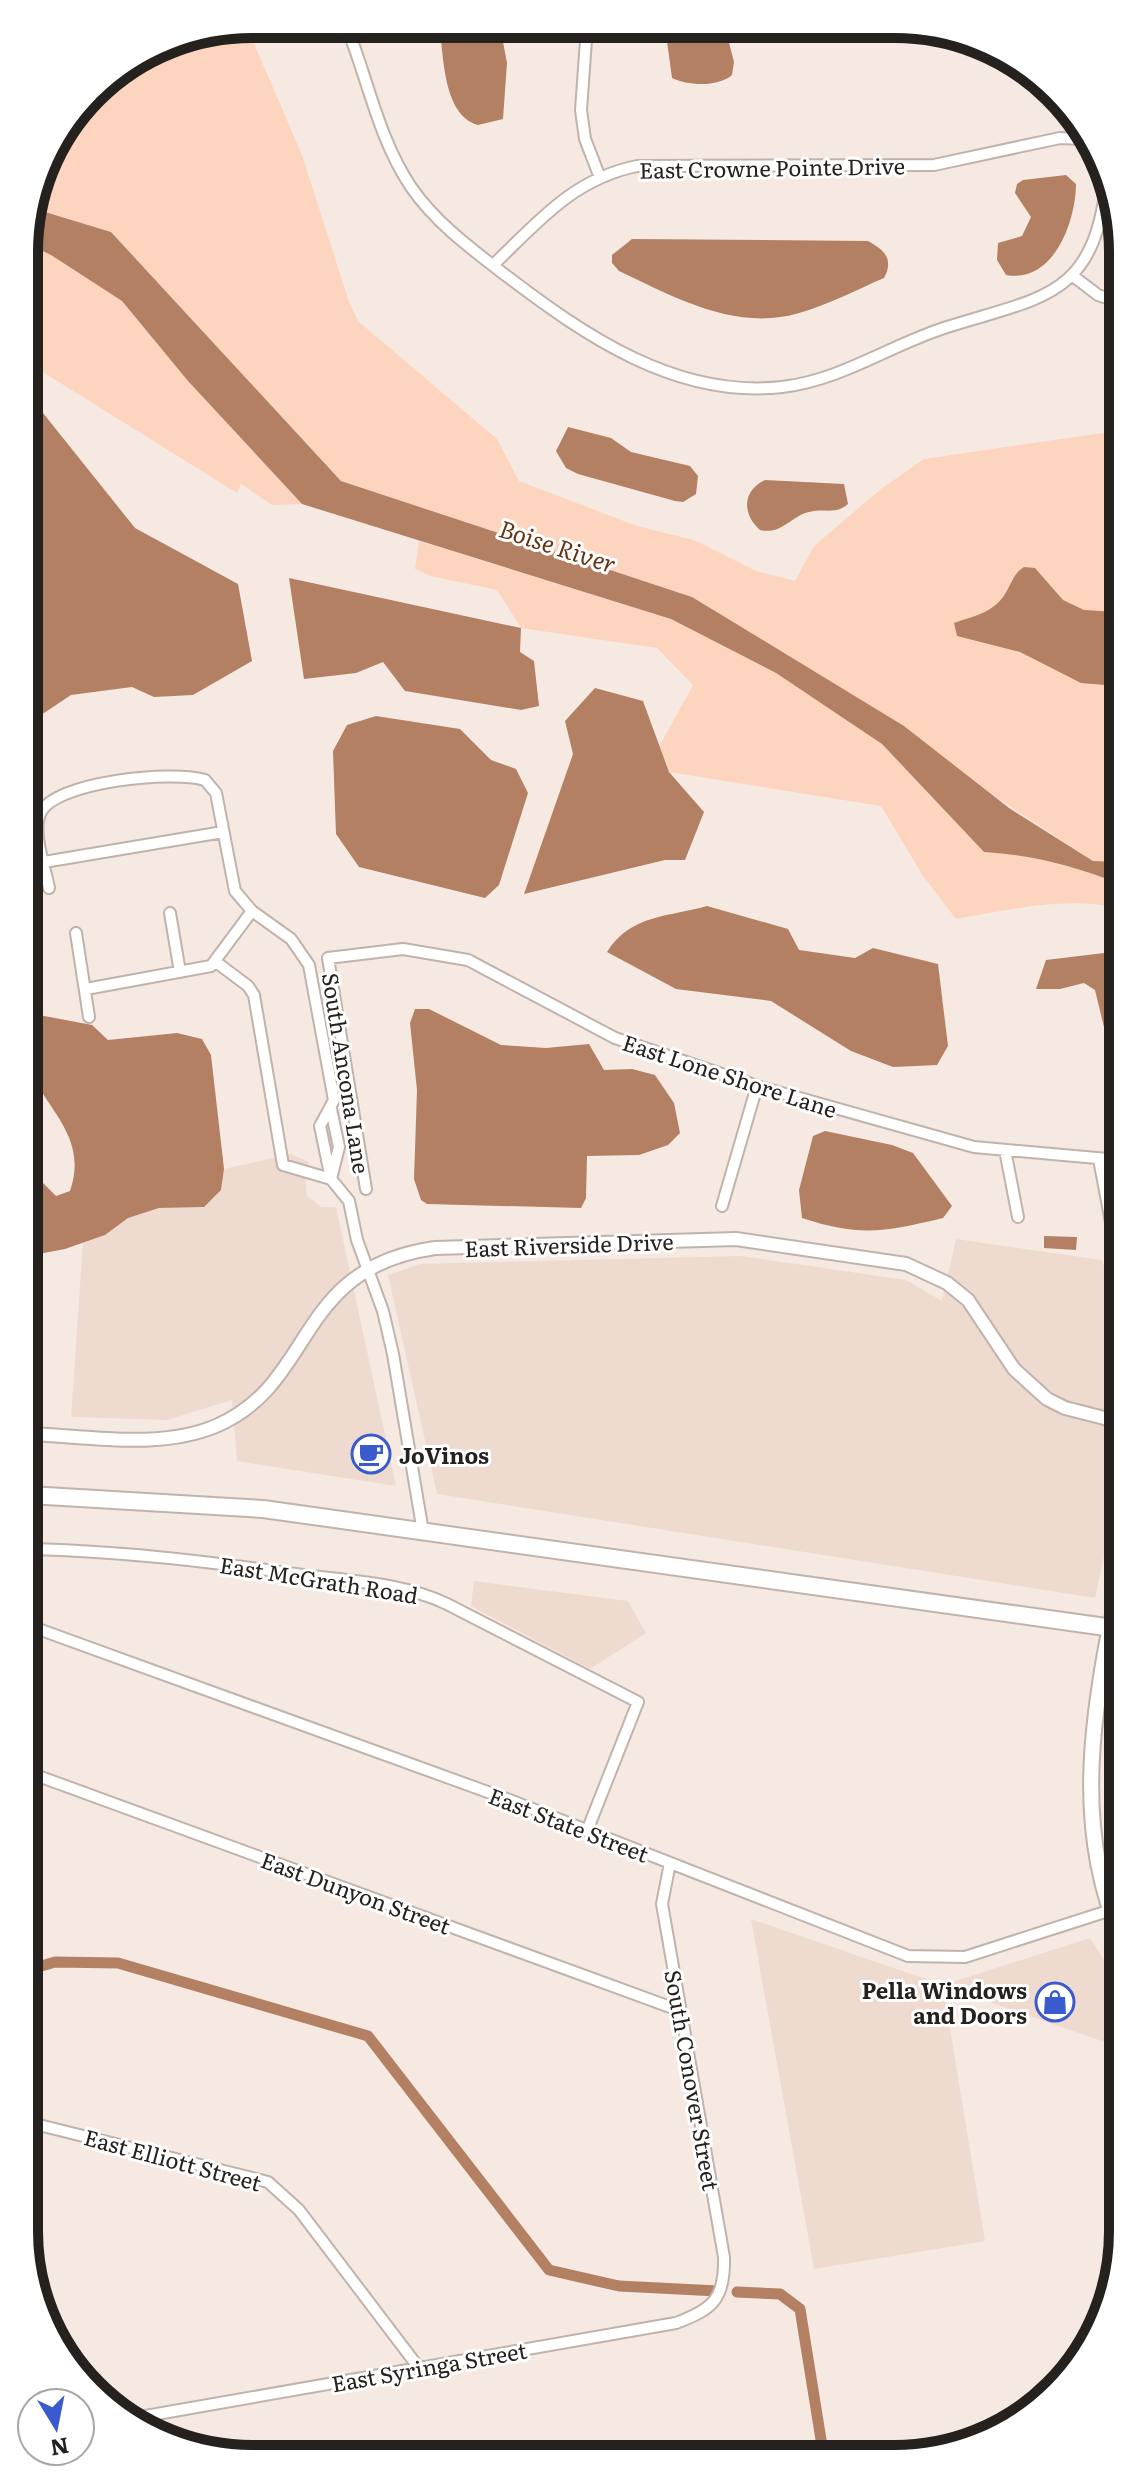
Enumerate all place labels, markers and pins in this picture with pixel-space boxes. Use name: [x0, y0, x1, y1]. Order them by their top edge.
cafe icon: JoVinos: [350, 1433, 392, 1475]
place label: JoVinos: [399, 1438, 489, 1471]
place label: Pella Windows and Doors: [862, 1973, 1027, 2031]
shop icon: Pella Windows and Doors: [1034, 1981, 1076, 2023]

